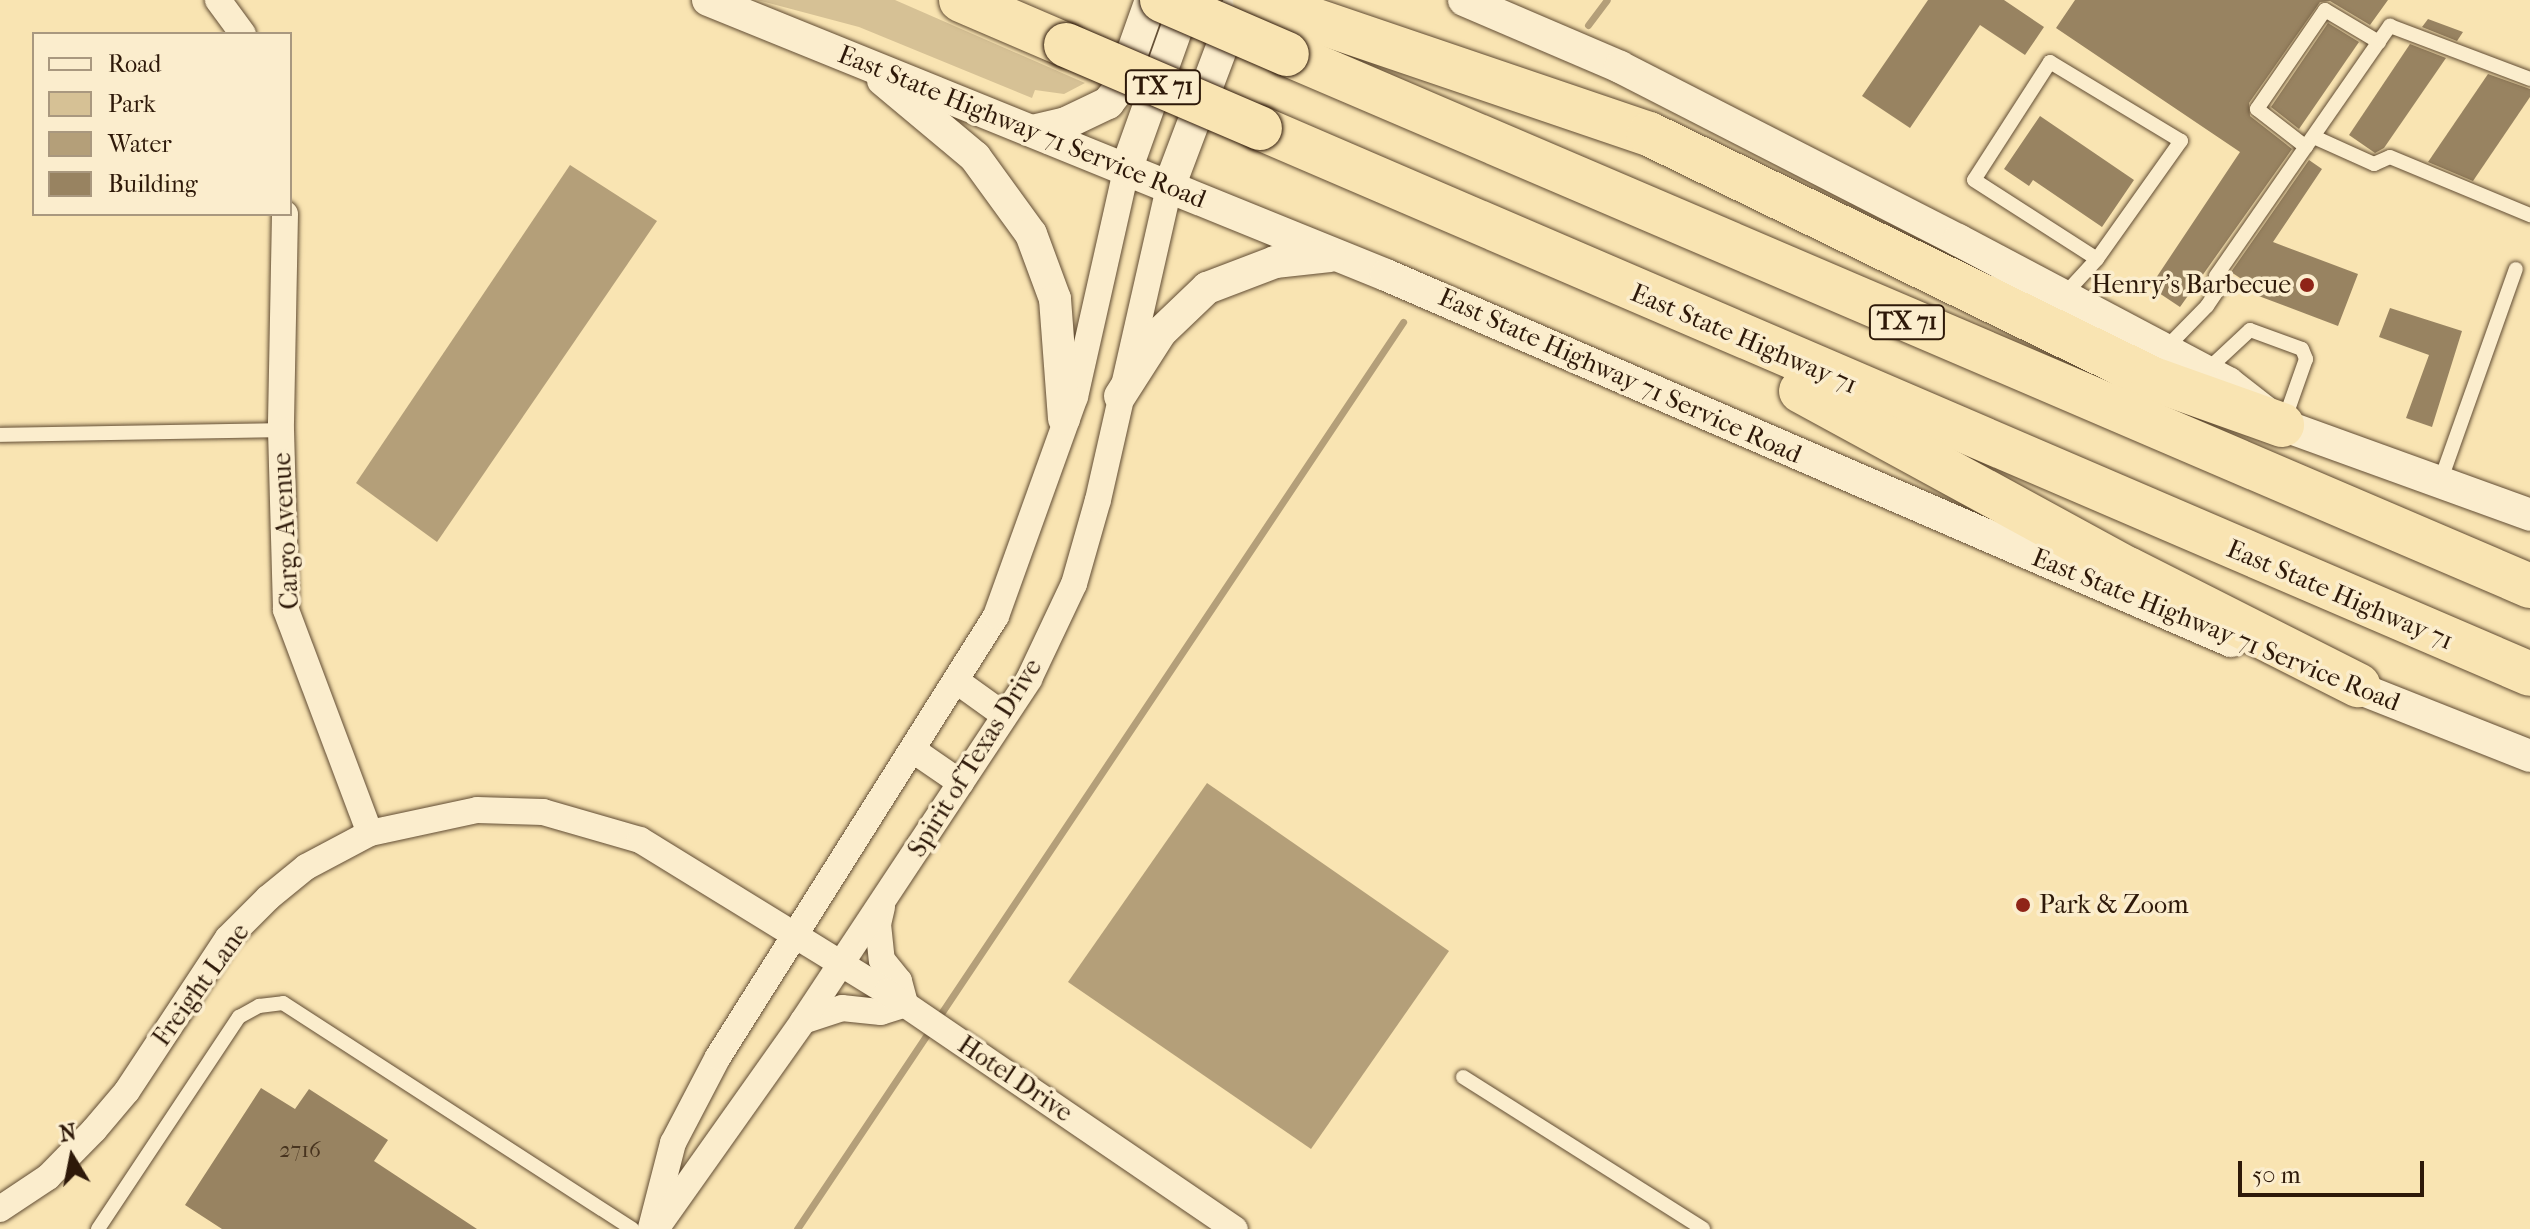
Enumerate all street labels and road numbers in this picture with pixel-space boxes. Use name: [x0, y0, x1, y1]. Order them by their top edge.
street label: East State Highway 71 Service Road: [833, 39, 1211, 215]
road number: TX 71: [1123, 67, 1203, 107]
street label: East State Highway 71: [1626, 277, 1862, 401]
street label: East State Highway 71 Service Road: [1434, 282, 1806, 470]
road number: TX 71: [1867, 302, 1947, 342]
street label: Cargo Avenue: [266, 452, 306, 610]
street label: East State Highway 71: [2222, 533, 2458, 657]
street label: East State Highway 71 Service Road: [2027, 542, 2405, 718]
street label: Spirit of Texas Drive: [901, 653, 1049, 863]
street label: Freight Lane: [146, 918, 256, 1052]
street label: Hotel Drive: [952, 1029, 1078, 1129]

